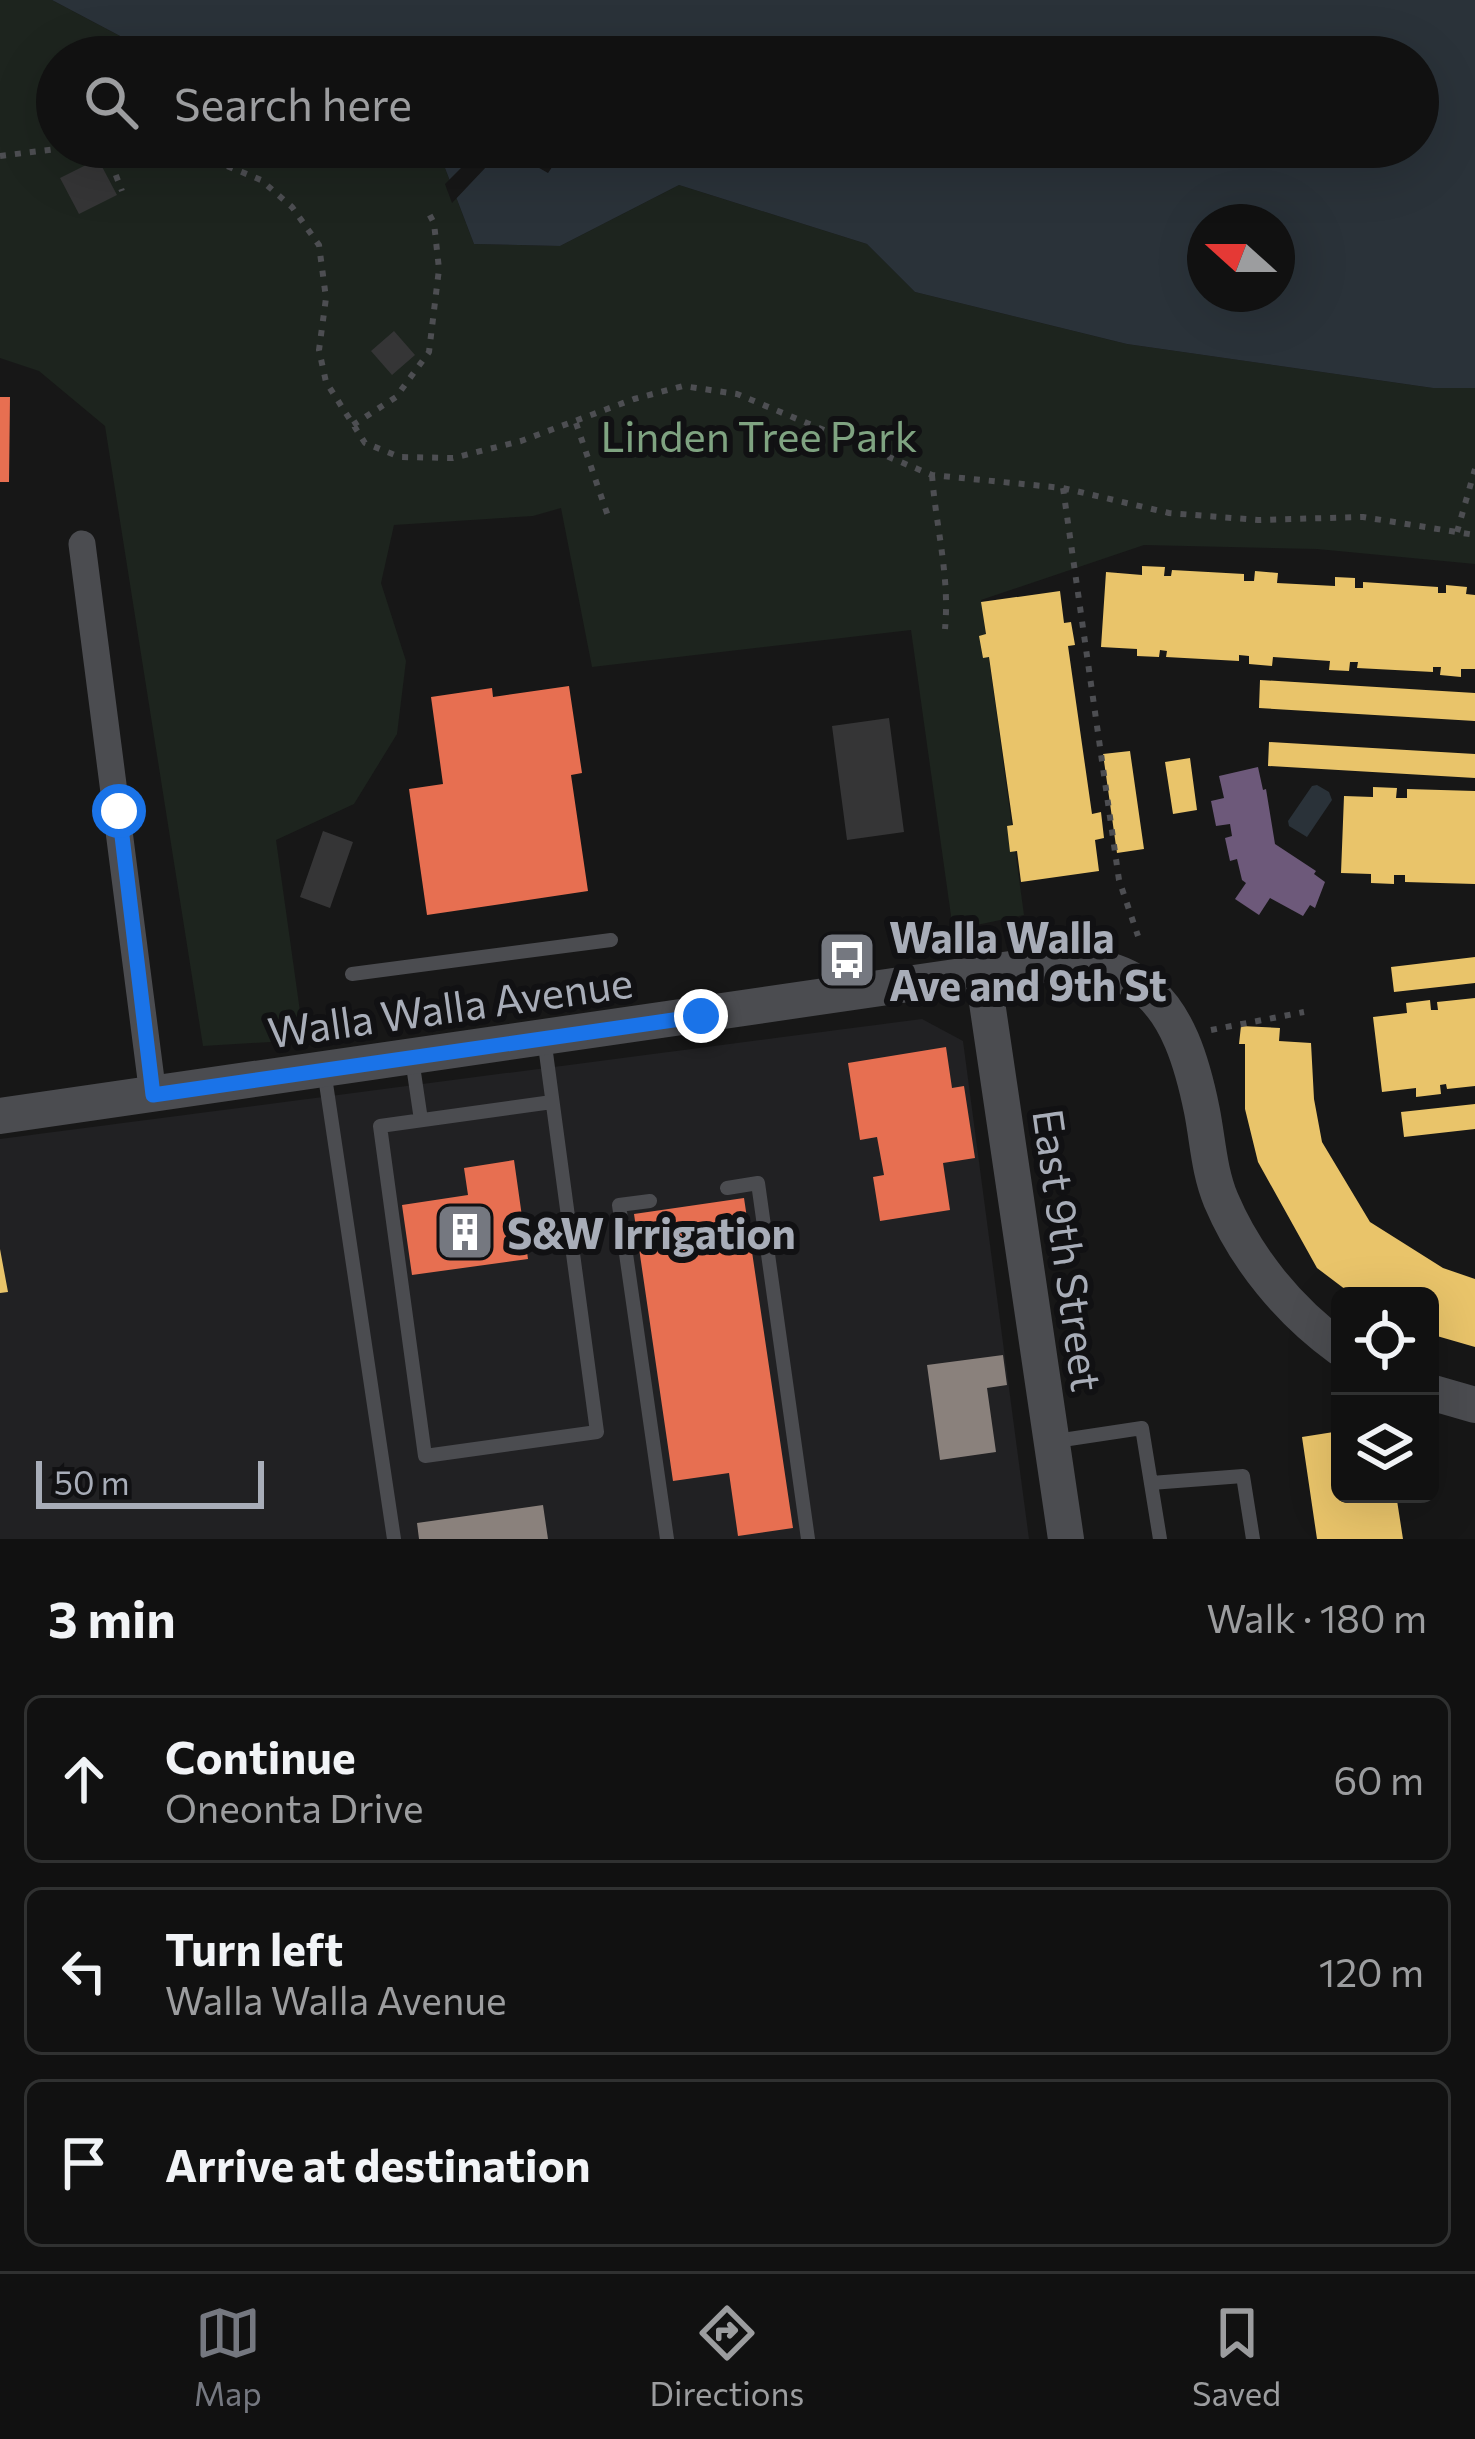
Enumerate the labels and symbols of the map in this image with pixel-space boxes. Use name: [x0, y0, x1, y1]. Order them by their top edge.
north arrow: [1187, 204, 1295, 312]
park label: Linden Tree Park: [600, 409, 918, 461]
route start: [92, 784, 146, 838]
place label: Walla Walla Ave and 9th St: [889, 910, 1167, 1010]
bus stop icon: Walla Walla Ave and 9th St: [816, 929, 878, 991]
street label: Walla Walla Avenue: [264, 955, 636, 1057]
route end: [674, 989, 728, 1043]
street label: East 9th Street: [1023, 1105, 1115, 1395]
building icon: S&W Irrigation: [434, 1201, 496, 1263]
place label: S&W Irrigation: [507, 1206, 796, 1258]
scale bar: [36, 1455, 264, 1508]

